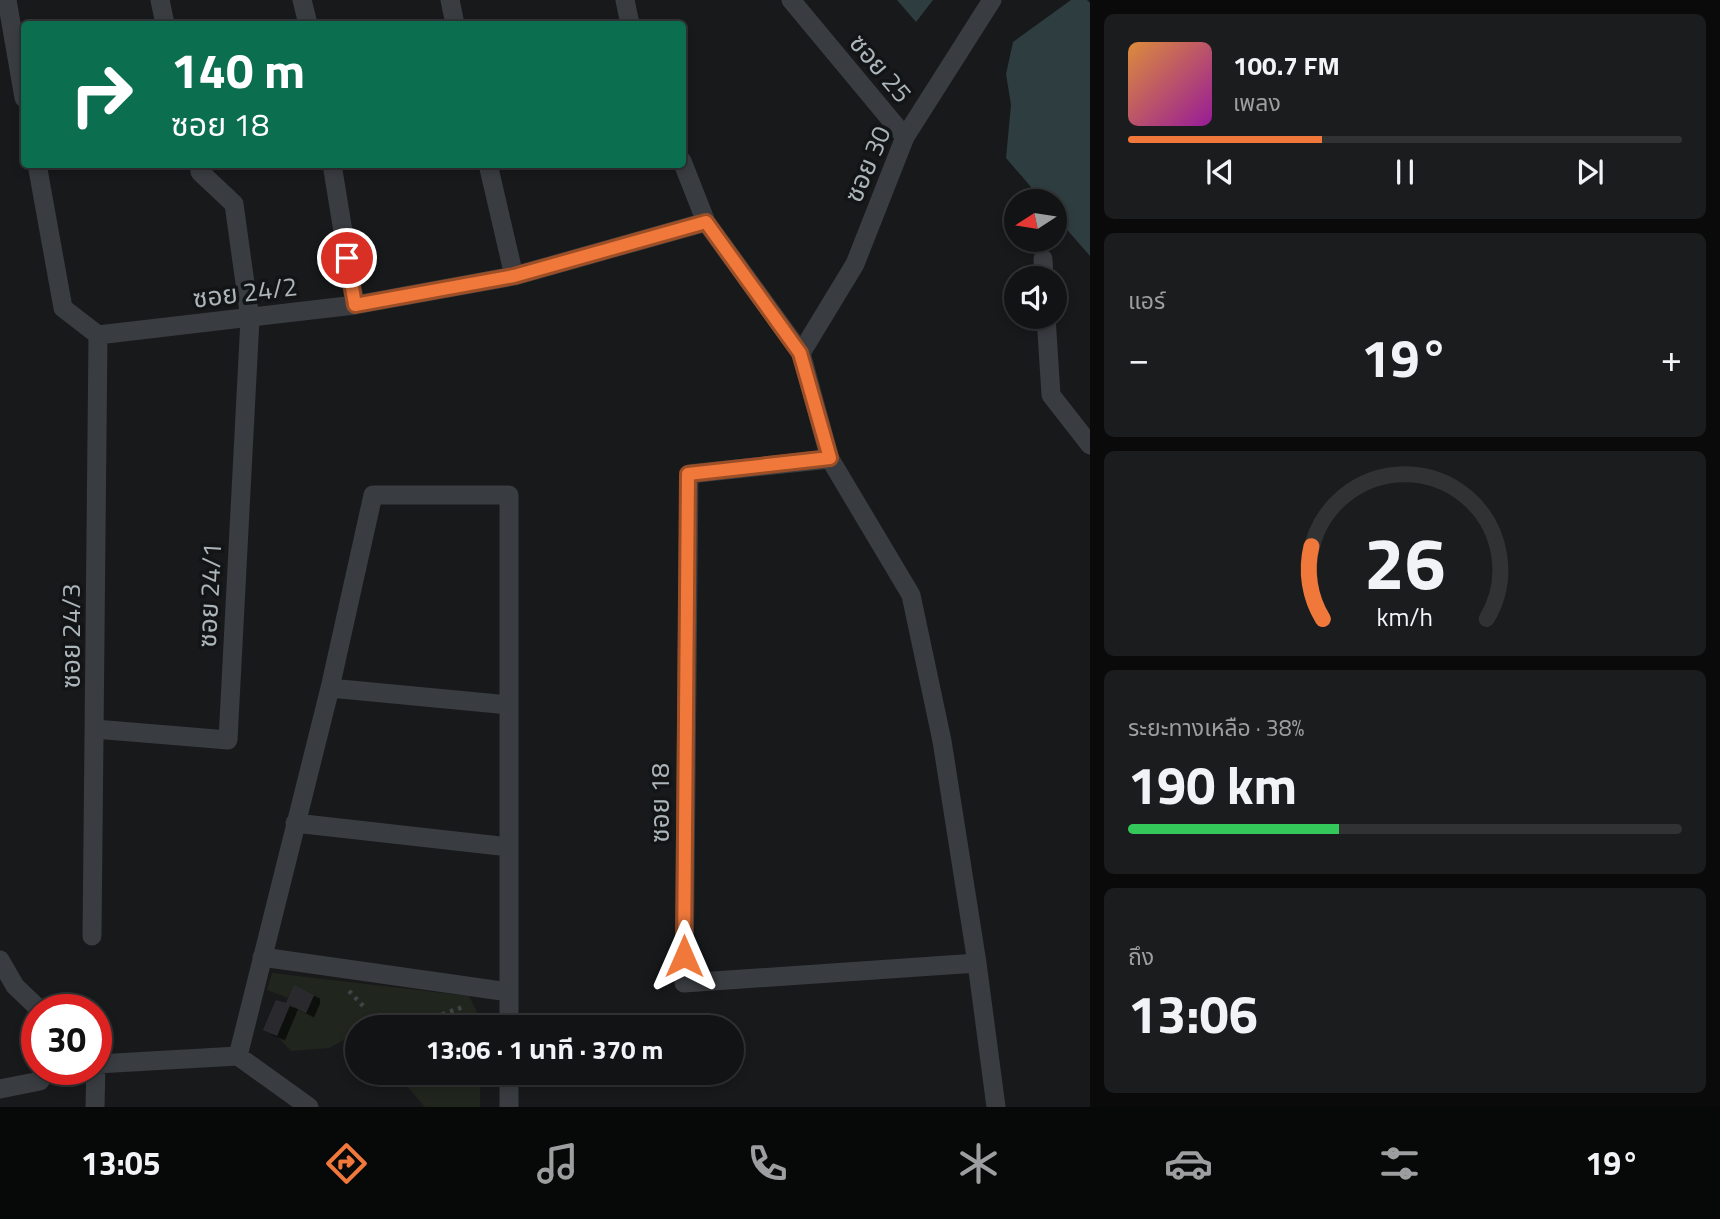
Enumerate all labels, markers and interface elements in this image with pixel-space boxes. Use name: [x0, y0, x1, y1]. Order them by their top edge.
street label: ซอย 25: [840, 25, 922, 111]
text: 140 m: [171, 32, 305, 107]
text: 100.7 FM: [1233, 46, 1340, 85]
icon: right: [56, 49, 147, 140]
text: เพลง: [1233, 85, 1281, 120]
text: ซอย 18: [171, 100, 269, 148]
street label: ซอย 30: [833, 120, 901, 208]
icon: previous: [1201, 153, 1239, 191]
icon: pause: [1386, 153, 1424, 191]
icon: next: [1571, 153, 1609, 191]
north arrow: [1004, 189, 1068, 252]
map controls: [1004, 189, 1067, 329]
pin: [317, 228, 377, 288]
icon: arrive: [328, 239, 366, 277]
street label: ซอย 24/2: [191, 266, 299, 318]
button: sound: [1004, 266, 1067, 329]
text: แอร์: [1128, 283, 1165, 318]
text: 19°: [1361, 318, 1449, 397]
text: −: [1128, 329, 1149, 387]
text: +: [1661, 329, 1682, 387]
text: 26: [1364, 508, 1446, 618]
street label: ซอย 24/1: [187, 542, 231, 648]
street label: ซอย 24/3: [51, 584, 90, 688]
text: km/h: [1377, 598, 1433, 636]
text: ระยะทางเหลือ · 38%: [1128, 710, 1305, 745]
text: 190 km: [1128, 745, 1297, 824]
street label: ซอย 18: [640, 763, 679, 843]
position arrow: [647, 919, 721, 993]
text: ถึง: [1128, 939, 1154, 974]
text: 13:06: [1128, 974, 1258, 1053]
speed limit sign: 30: [21, 994, 112, 1085]
text: 13:06 · 1 นาที · 370 m: [426, 1030, 663, 1069]
text: 13:05: [81, 1139, 161, 1187]
icon: directions: [322, 1139, 371, 1188]
icon: music: [533, 1139, 582, 1188]
icon: phone: [743, 1139, 792, 1188]
icon: climate: [954, 1139, 1003, 1188]
icon: car: [1164, 1139, 1213, 1188]
icon: filters: [1375, 1139, 1424, 1188]
text: 19°: [1585, 1139, 1639, 1187]

